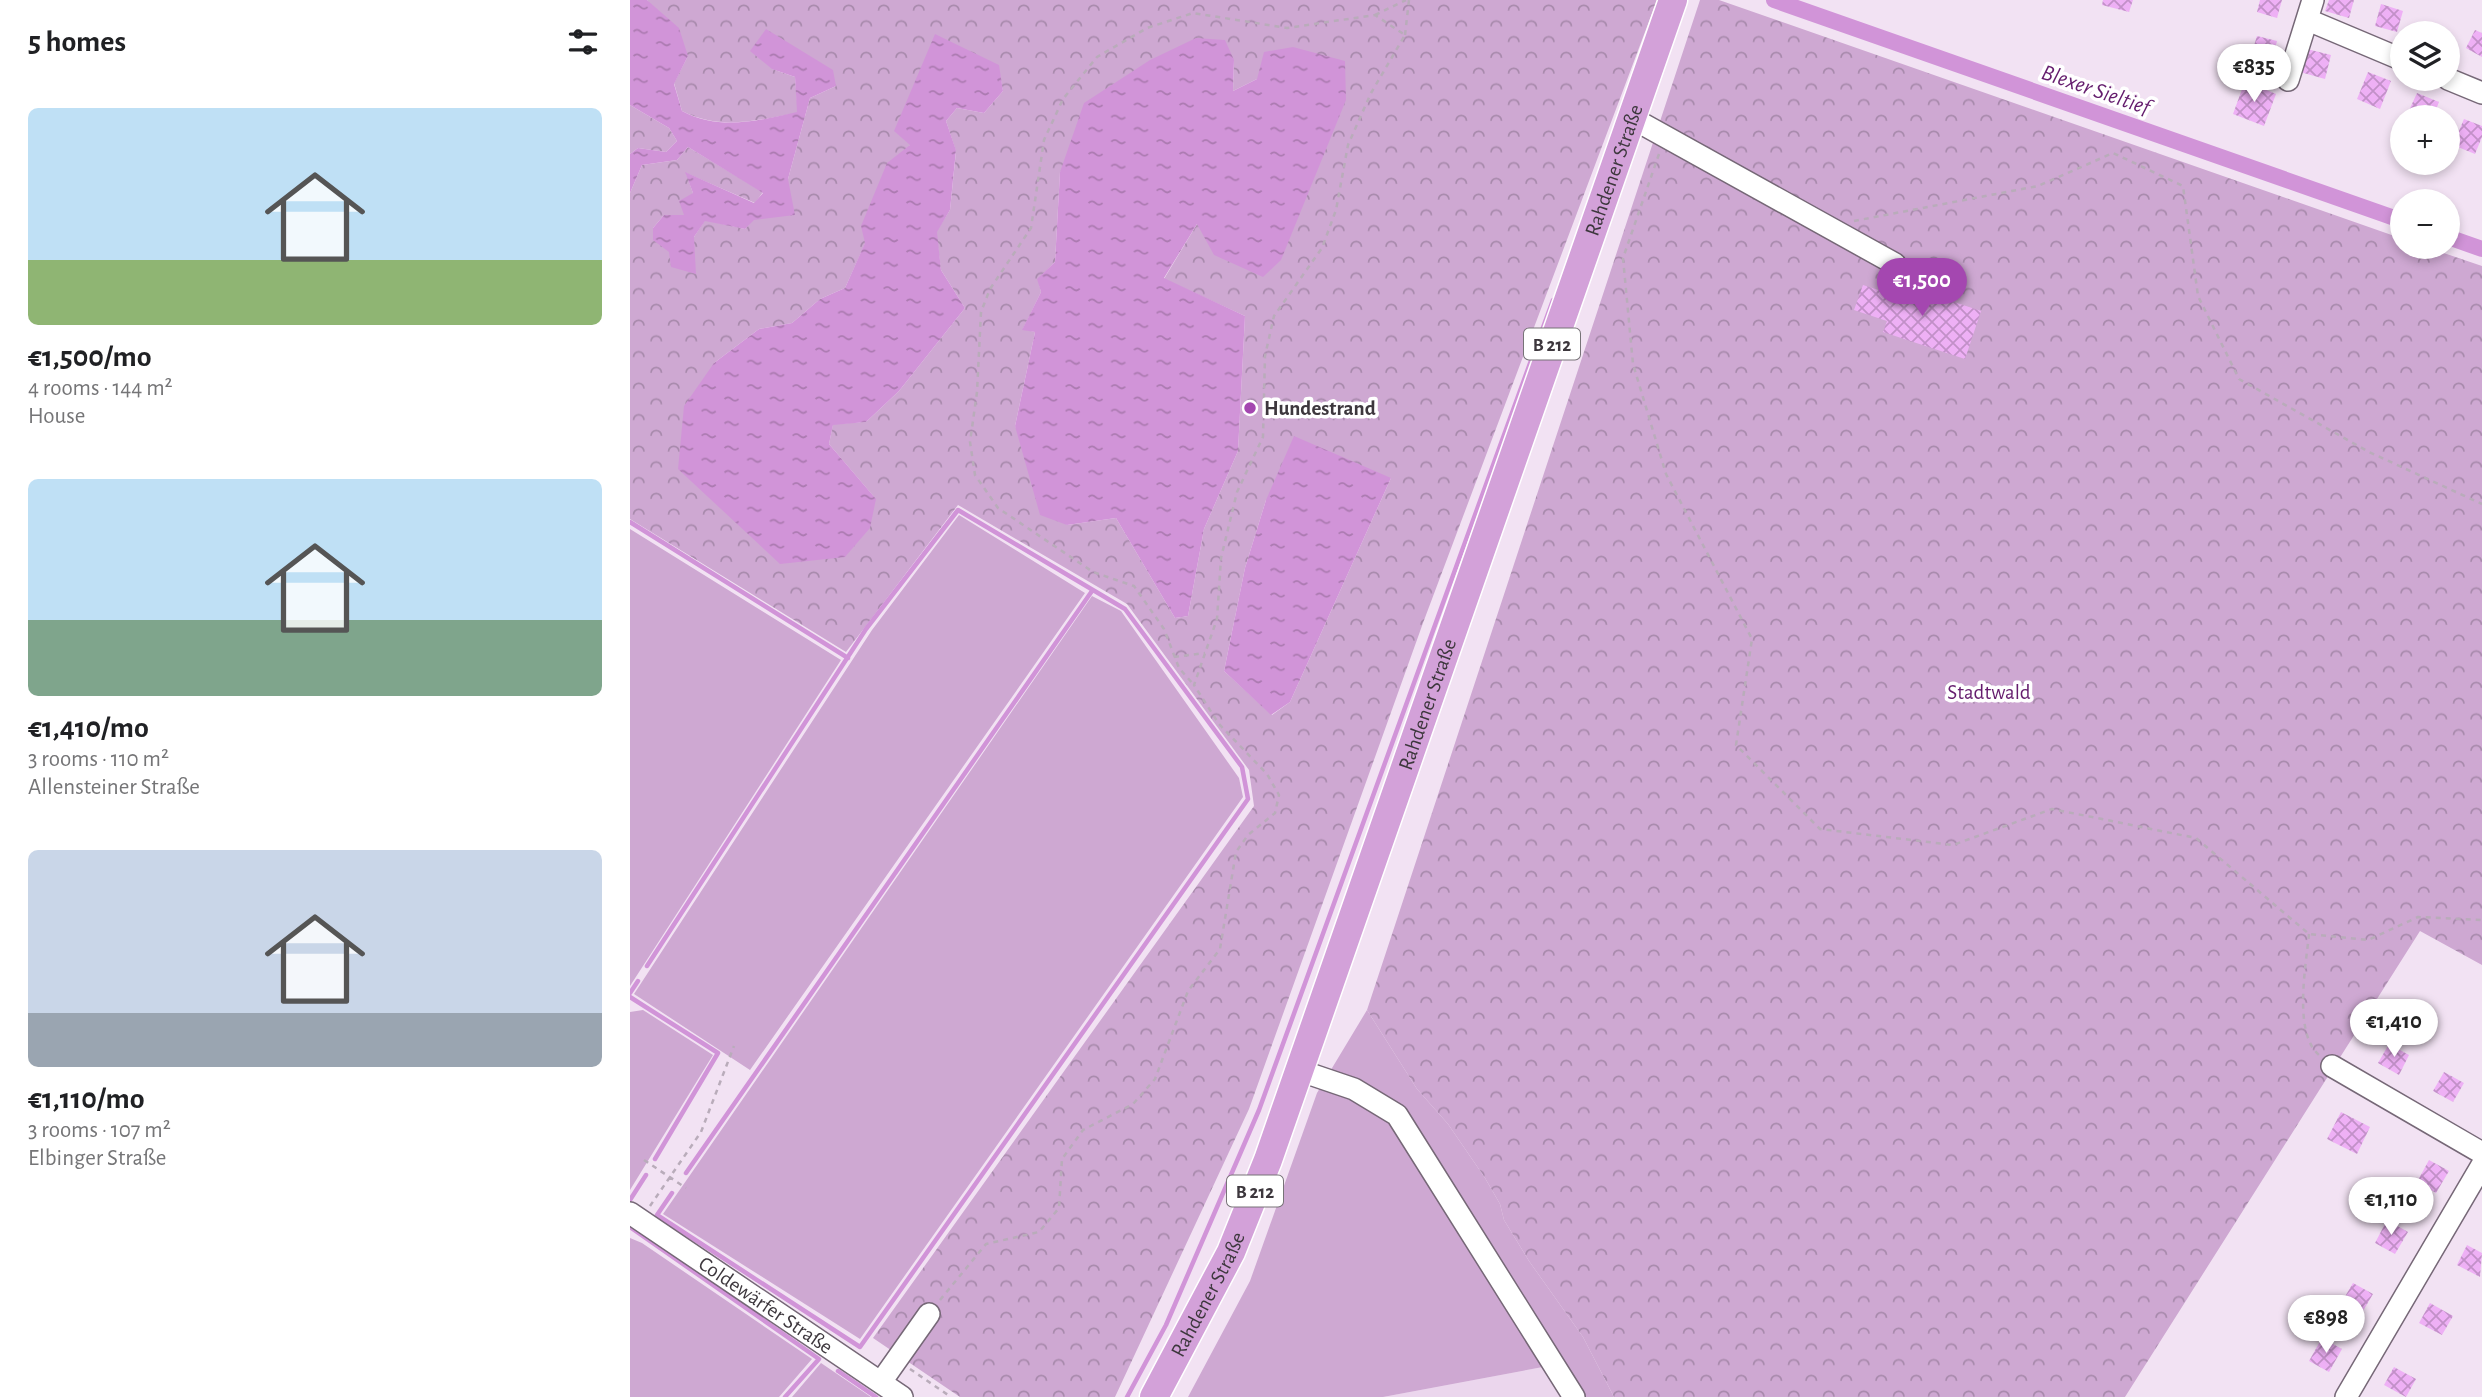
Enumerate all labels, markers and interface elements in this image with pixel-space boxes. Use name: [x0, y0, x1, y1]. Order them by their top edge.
map controls: [2390, 21, 2460, 259]
button: layers: [2390, 21, 2460, 91]
icon: filters: [564, 23, 602, 61]
text: 5 homes: [28, 27, 126, 57]
pin: €835: [2213, 44, 2295, 104]
text: €835: [2233, 55, 2275, 78]
water label: Blexer Sieltief: [2038, 61, 2156, 121]
street label: Rahdener Straße: [1582, 102, 1647, 238]
button: +: [2390, 105, 2460, 175]
icon: home: [252, 154, 378, 280]
button: −: [2390, 189, 2460, 259]
pin: €1,500: [1865, 258, 1979, 318]
text: €1,500: [1893, 269, 1951, 292]
road number: B 212: [1524, 328, 1580, 360]
text: €1,500/mo: [28, 342, 151, 372]
text: 4 rooms · 144 m²: [28, 377, 173, 400]
place label: Hundestrand: [1264, 398, 1376, 419]
marker: Hundestrand: [1242, 400, 1258, 416]
text: House: [28, 405, 85, 428]
icon: home: [252, 525, 378, 651]
street label: Rahdener Straße: [1395, 636, 1460, 773]
park label: Stadtwald: [1947, 682, 2031, 703]
text: €1,410/mo: [28, 713, 149, 743]
text: 3 rooms · 110 m²: [28, 748, 169, 771]
text: Allensteiner Straße: [28, 776, 200, 799]
icon: home: [252, 896, 378, 1022]
pin: €1,410: [2337, 1000, 2451, 1059]
text: €1,410: [2366, 1010, 2422, 1033]
text: €1,110/mo: [28, 1084, 144, 1114]
text: 3 rooms · 107 m²: [28, 1119, 171, 1142]
text: Elbinger Straße: [28, 1147, 166, 1170]
road number: B 212: [1227, 1176, 1283, 1206]
pin: €1,110: [2334, 1178, 2448, 1237]
text: €1,110: [2365, 1188, 2417, 1211]
street label: Rahdener Straße: [1167, 1229, 1249, 1360]
street label: Coldewärfer Straße: [695, 1253, 836, 1358]
pin: €898: [2285, 1296, 2367, 1355]
text: €898: [2304, 1306, 2348, 1329]

